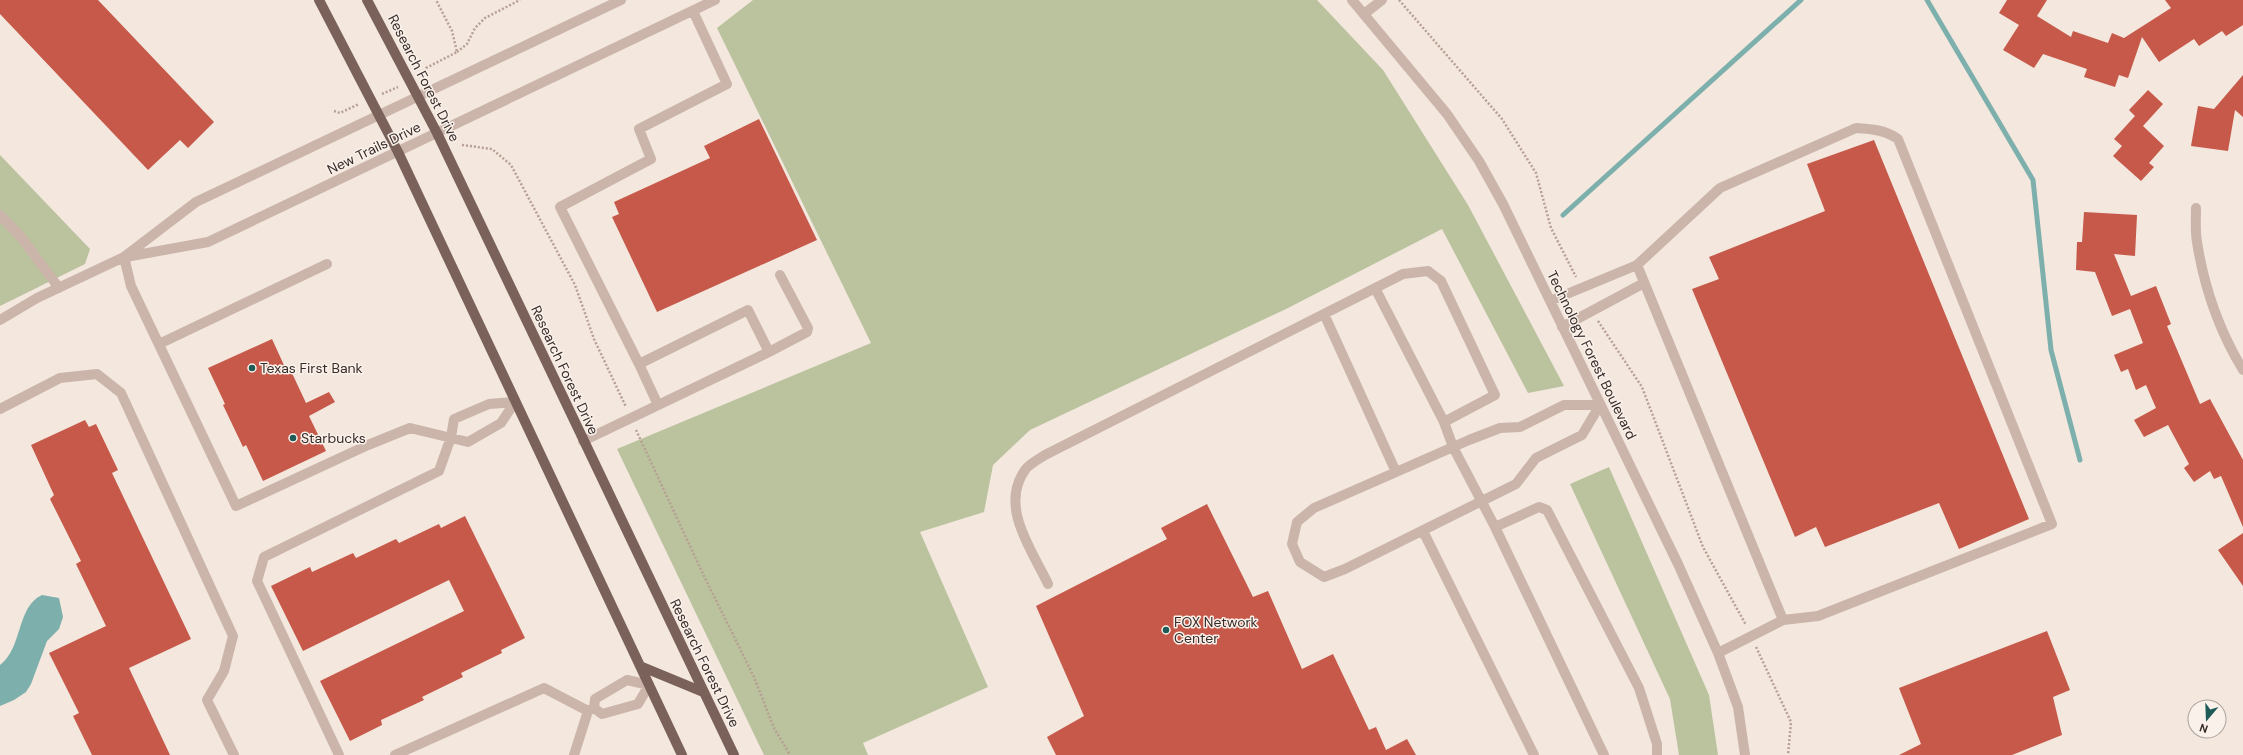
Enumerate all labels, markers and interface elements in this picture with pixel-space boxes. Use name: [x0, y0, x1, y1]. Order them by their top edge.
street label: Research Forest Drive: [384, 11, 464, 145]
street label: New Trails Drive: [324, 118, 424, 178]
street label: Technology Forest Boulevard: [1543, 268, 1641, 442]
street label: Research Forest Drive: [527, 302, 603, 438]
place label: Texas First Bank: [260, 359, 363, 377]
marker: Texas First Bank: [247, 363, 257, 373]
place label: Starbucks: [301, 429, 366, 447]
marker: Starbucks: [288, 433, 298, 443]
street label: Research Forest Drive: [666, 596, 744, 730]
place label: FOX Network Center: [1174, 613, 1258, 647]
marker: FOX Network Center: [1161, 625, 1171, 635]
north arrow: [2187, 699, 2227, 739]
text: N: [2198, 721, 2210, 736]

